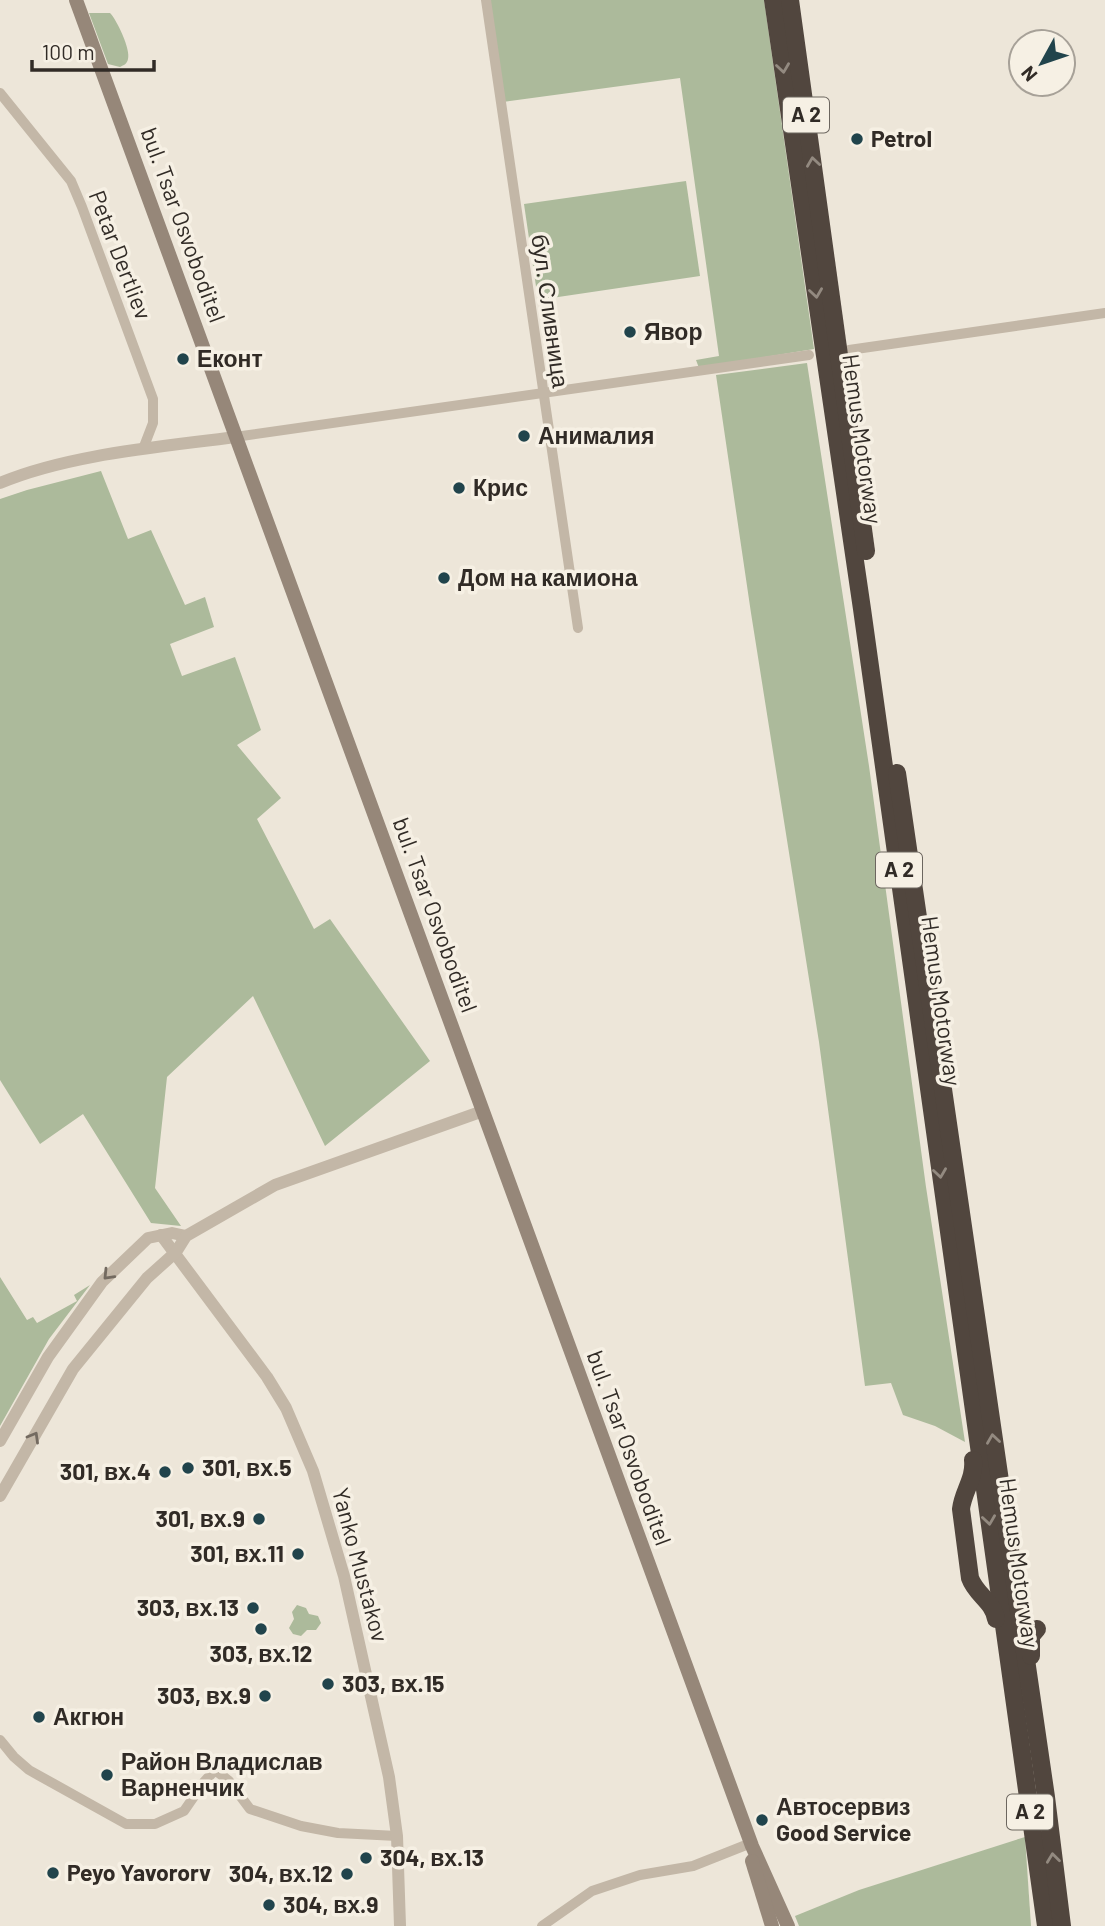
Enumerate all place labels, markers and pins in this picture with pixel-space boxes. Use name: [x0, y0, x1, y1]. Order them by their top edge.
place label: Petrol: [871, 124, 932, 152]
marker: Petrol: [849, 131, 865, 147]
place label: Явор: [644, 317, 702, 345]
marker: Явор: [622, 324, 638, 340]
place label: Еконт: [197, 344, 263, 372]
marker: Еконт: [175, 351, 191, 367]
place label: Анималия: [538, 421, 654, 449]
marker: Анималия: [516, 428, 532, 444]
place label: Крис: [473, 473, 528, 501]
marker: Крис: [451, 480, 467, 496]
place label: Дом на камиона: [458, 563, 638, 591]
marker: Дом на камиона: [436, 570, 452, 586]
place label: 301, вх.5: [202, 1453, 292, 1481]
place label: 301, вх.4: [60, 1457, 151, 1485]
marker: 301, вх.5: [180, 1460, 196, 1476]
marker: 301, вх.4: [157, 1464, 173, 1480]
place label: 301, вх.9: [156, 1504, 245, 1532]
marker: 301, вх.9: [251, 1511, 267, 1527]
place label: 301, вх.11: [190, 1539, 284, 1567]
marker: 301, вх.11: [290, 1546, 306, 1562]
place label: 303, вх.13: [137, 1593, 239, 1621]
marker: 303, вх.13: [245, 1600, 261, 1616]
marker: 303, вх.12: [253, 1621, 269, 1637]
place label: 303, вх.12: [210, 1639, 312, 1667]
place label: 303, вх.15: [342, 1669, 444, 1697]
marker: 303, вх.15: [320, 1676, 336, 1692]
place label: 303, вх.9: [157, 1681, 251, 1709]
marker: 303, вх.9: [257, 1688, 273, 1704]
place label: Акгюн: [53, 1702, 124, 1730]
marker: Акгюн: [31, 1709, 47, 1725]
place label: Район Владислав Варненчик: [121, 1747, 323, 1801]
marker: Район Владислав Варненчик: [99, 1767, 115, 1783]
place label: Автосервиз Good Service: [776, 1792, 911, 1846]
marker: Автосервиз Good Service: [754, 1812, 770, 1828]
place label: 304, вх.13: [380, 1843, 484, 1871]
marker: 304, вх.13: [358, 1850, 374, 1866]
place label: Peyo Yavororv: [67, 1858, 211, 1886]
place label: 304, вх.12: [229, 1859, 333, 1887]
marker: Peyo Yavororv: [45, 1865, 61, 1881]
marker: 304, вх.12: [339, 1866, 355, 1882]
place label: 304, вх.9: [283, 1890, 379, 1918]
marker: 304, вх.9: [261, 1897, 277, 1913]

